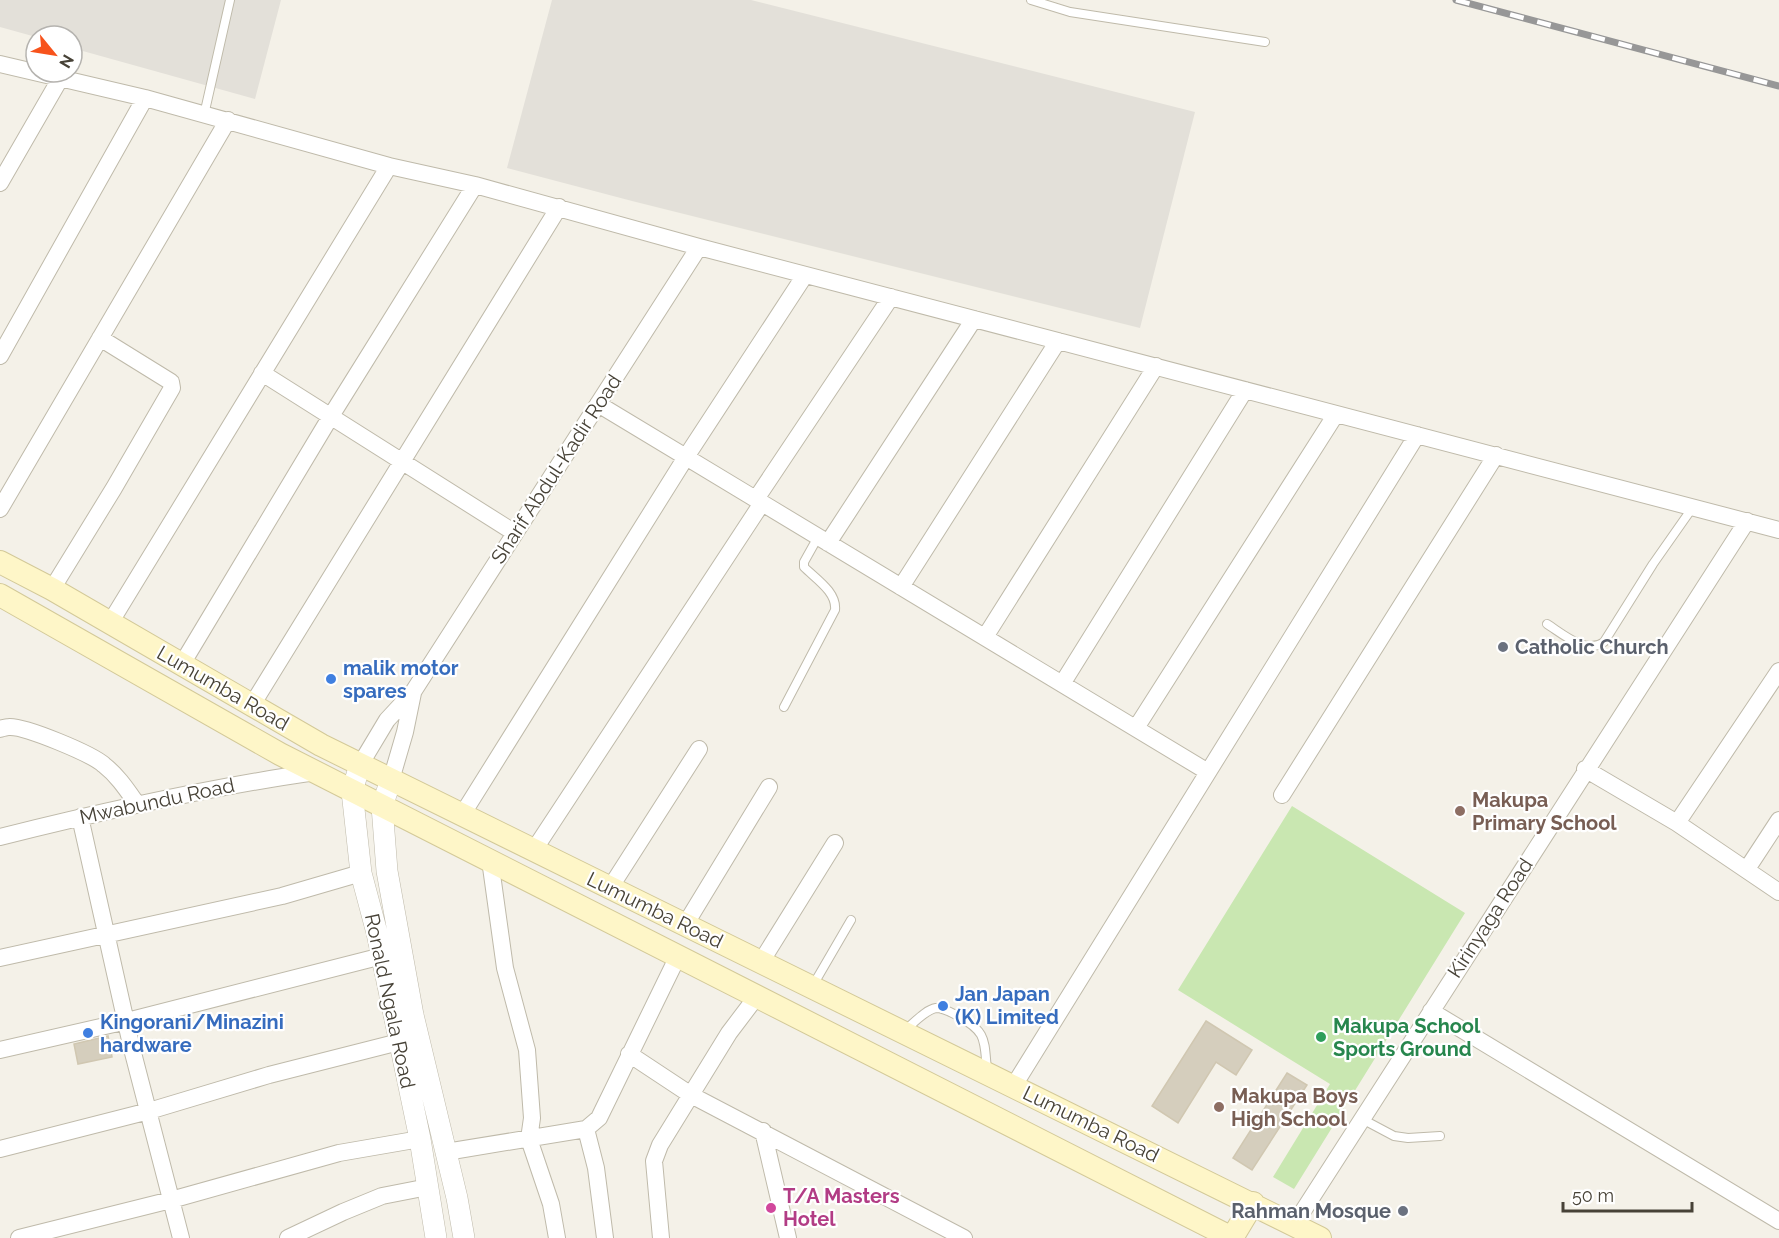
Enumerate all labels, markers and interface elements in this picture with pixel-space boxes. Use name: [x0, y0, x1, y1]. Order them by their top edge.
north arrow: [24, 24, 84, 84]
text: N: [55, 51, 78, 71]
street label: Sharif Abdul-Kadir Road: [486, 370, 626, 568]
place label: Catholic Church: [1515, 635, 1669, 659]
street label: Lumumba Road: [153, 640, 293, 736]
marker: Catholic Church: [1496, 640, 1510, 654]
place label: malik motor spares: [343, 656, 459, 703]
marker: malik motor spares: [324, 672, 338, 686]
street label: Mwabundu Road: [77, 773, 237, 829]
place label: Makupa Primary School: [1472, 788, 1617, 835]
marker: Makupa Primary School: [1453, 804, 1467, 818]
street label: Kirinyaga Road: [1442, 854, 1538, 982]
street label: Lumumba Road: [583, 867, 727, 953]
street label: Ronald Ngala Road: [360, 911, 420, 1091]
place label: Jan Japan (K) Limited: [955, 982, 1059, 1029]
marker: Jan Japan (K) Limited: [936, 999, 950, 1013]
place label: Kingorani/Minazini hardware: [100, 1010, 284, 1057]
place label: Makupa School Sports Ground: [1333, 1014, 1481, 1061]
marker: Kingorani/Minazini hardware: [81, 1026, 95, 1040]
marker: Makupa School Sports Ground: [1314, 1030, 1328, 1044]
street label: Lumumba Road: [1019, 1081, 1163, 1167]
place label: Makupa Boys High School: [1231, 1084, 1358, 1131]
marker: Makupa Boys High School: [1212, 1100, 1226, 1114]
scale bar: [1563, 1175, 1692, 1213]
place label: T/A Masters Hotel: [783, 1184, 900, 1231]
text: 50 m: [1572, 1185, 1614, 1206]
place label: Rahman Mosque: [1231, 1199, 1391, 1223]
marker: T/A Masters Hotel: [764, 1201, 778, 1215]
marker: Rahman Mosque: [1396, 1204, 1410, 1218]

